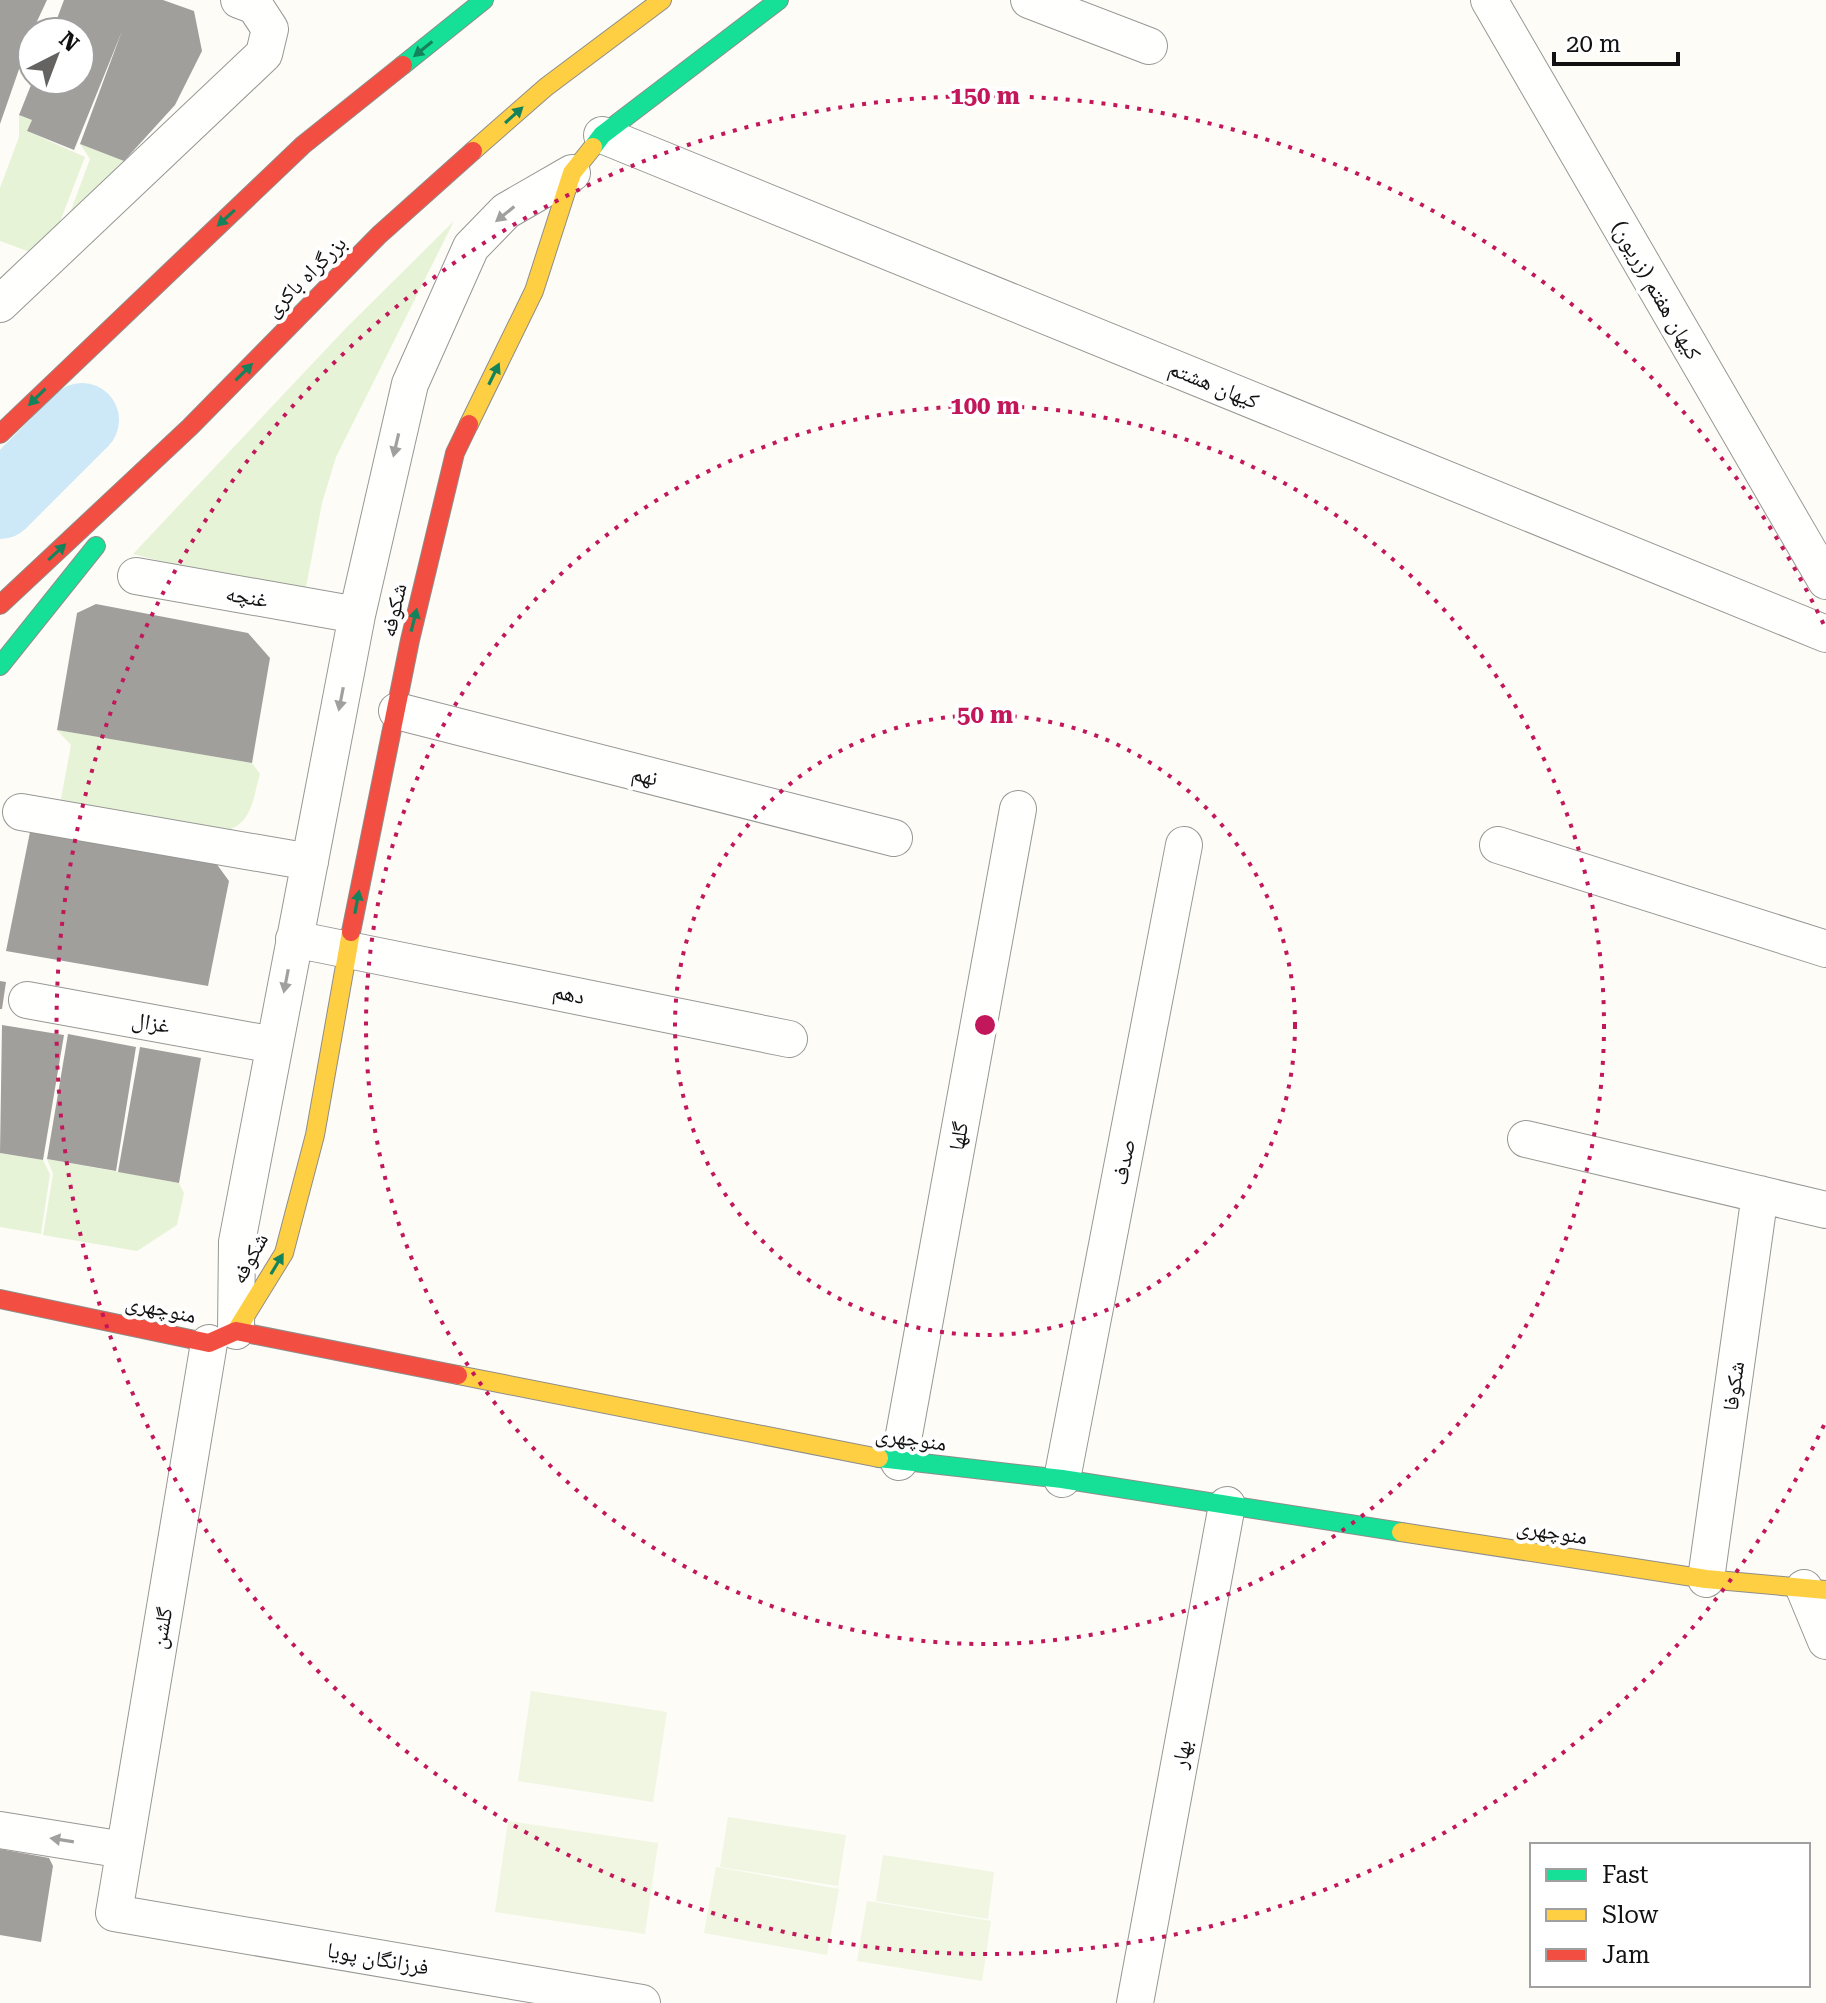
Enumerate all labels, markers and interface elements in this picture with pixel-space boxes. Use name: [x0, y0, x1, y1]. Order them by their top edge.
north arrow: [16, 16, 96, 96]
scale bar: [1554, 16, 1678, 66]
text: N: [54, 27, 84, 57]
text: 20 m: [1566, 30, 1621, 58]
one-way arrow: [413, 40, 433, 57]
text: 150 m: [950, 82, 1020, 110]
one-way arrow: [504, 107, 523, 125]
one-way arrow: [496, 205, 516, 222]
one-way arrow: [217, 208, 236, 226]
street label: کیهان هفتم (زریون): [1605, 216, 1706, 365]
street label: بزرگراه باکری: [260, 231, 352, 323]
street label: کیهان هشتم: [1164, 355, 1262, 416]
one-way arrow: [487, 362, 500, 385]
one-way arrow: [235, 363, 253, 382]
one-way arrow: [28, 387, 47, 406]
text: 100 m: [950, 392, 1020, 420]
one-way arrow: [389, 432, 402, 457]
one-way arrow: [47, 543, 66, 561]
street label: غنچه: [224, 581, 270, 613]
street label: شکوفه: [375, 581, 412, 639]
one-way arrow: [409, 607, 421, 632]
one-way arrow: [334, 686, 346, 711]
text: 50 m: [957, 701, 1013, 729]
street label: نهم: [629, 760, 661, 793]
one-way arrow: [351, 889, 363, 914]
one-way arrow: [280, 969, 292, 994]
street label: دهم: [550, 978, 587, 1011]
street label: غزال: [130, 1007, 172, 1039]
centre of rings: [971, 1011, 999, 1039]
street label: گلها: [944, 1120, 973, 1152]
street label: صدف: [1107, 1137, 1140, 1187]
street label: شکوفه: [226, 1228, 273, 1288]
one-way arrow: [269, 1253, 283, 1275]
street label: منوچهری: [123, 1289, 199, 1329]
street label: شکوفا: [1718, 1360, 1749, 1412]
street label: منوچهری: [874, 1421, 948, 1457]
street label: منوچهری: [1514, 1514, 1589, 1550]
street label: گلشن: [146, 1605, 178, 1651]
street label: بهار: [1166, 1738, 1196, 1771]
one-way arrow: [49, 1834, 74, 1846]
legend: [1530, 1843, 1810, 1987]
text: Fast: [1602, 1861, 1649, 1889]
text: Slow: [1602, 1901, 1659, 1929]
street label: فرزانگان پویا: [325, 1937, 431, 1981]
text: Jam: [1602, 1941, 1650, 1969]

